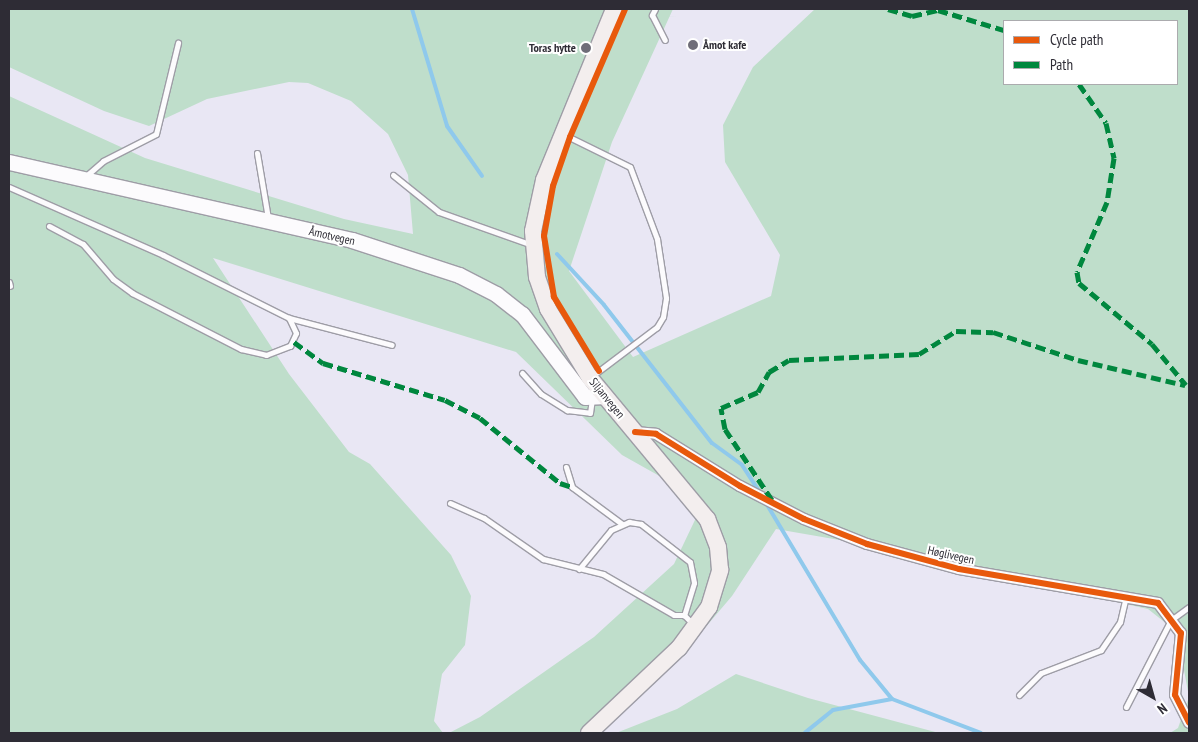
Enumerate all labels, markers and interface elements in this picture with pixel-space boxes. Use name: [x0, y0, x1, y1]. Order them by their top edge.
legend: [1003, 20, 1178, 85]
text: Cycle path: [1050, 30, 1103, 49]
place label: Åmot kafe: [703, 38, 746, 52]
marker: Åmot kafe: [687, 39, 699, 51]
place label: Toras hytte: [529, 41, 576, 55]
marker: Toras hytte: [580, 42, 592, 54]
text: Path: [1050, 55, 1073, 74]
street label: Åmotvegen: [308, 224, 356, 248]
street label: Siljanvegen: [586, 375, 628, 421]
street label: Høglivegen: [926, 543, 976, 567]
north arrow: [1128, 672, 1178, 722]
text: N: [1154, 699, 1171, 718]

